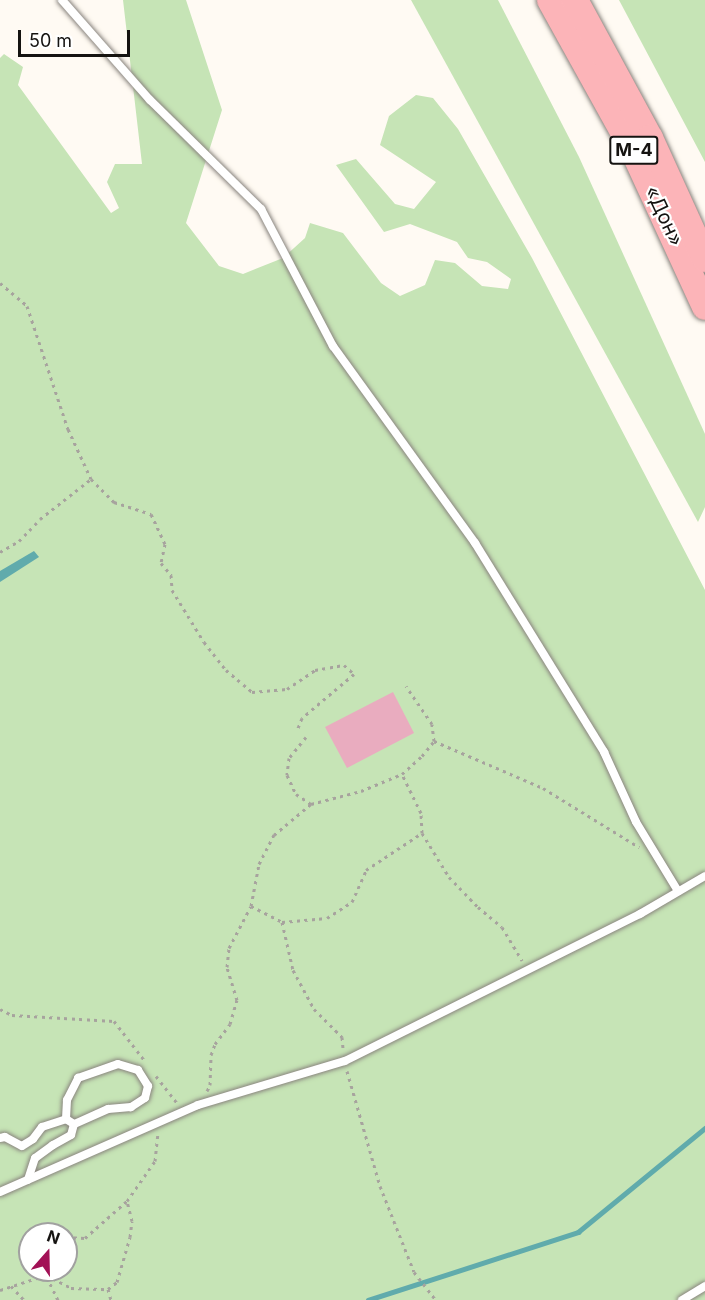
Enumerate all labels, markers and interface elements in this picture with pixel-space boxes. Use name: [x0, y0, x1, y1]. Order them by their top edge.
scale bar: [21, 18, 134, 56]
text: 50 m: [29, 30, 72, 51]
road number: М-4: [608, 135, 660, 165]
street label: «Дон»: [640, 182, 688, 250]
north arrow: [18, 1222, 78, 1282]
text: N: [44, 1225, 63, 1248]

